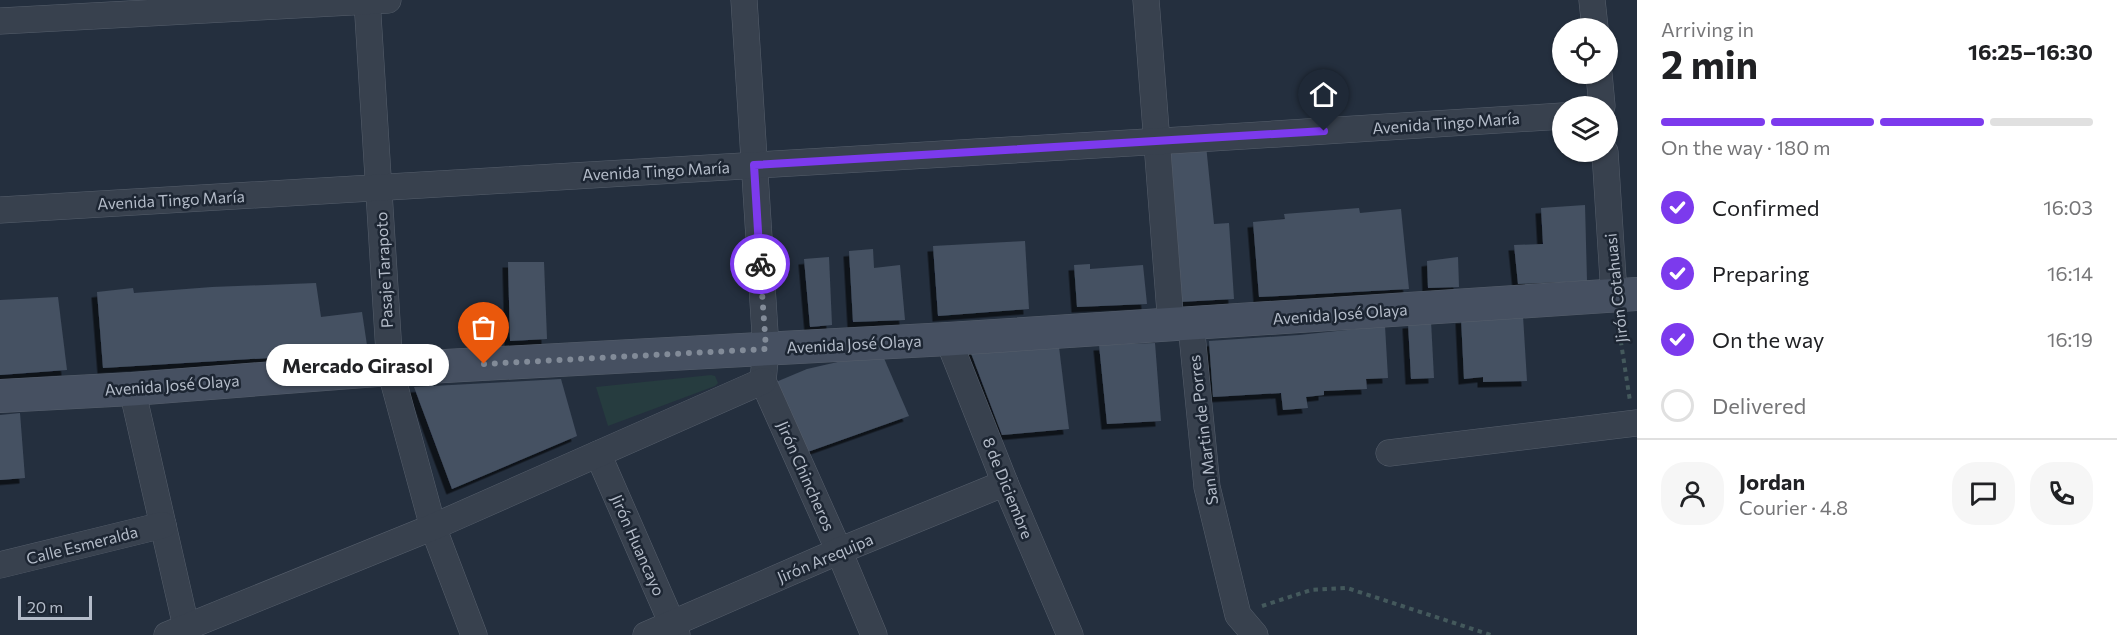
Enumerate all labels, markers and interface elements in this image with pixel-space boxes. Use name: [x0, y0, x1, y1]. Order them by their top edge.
text: Arriving in: [1661, 17, 1754, 41]
map controls: [1552, 18, 1618, 162]
button: locate: [1552, 18, 1618, 84]
text: 16:25–16:30: [1968, 38, 2093, 65]
text: 2 min: [1661, 39, 1758, 87]
pin: [1298, 69, 1349, 131]
icon: home: [1307, 78, 1340, 111]
button: layers: [1552, 96, 1618, 162]
street label: Avenida Tingo María: [1372, 108, 1520, 137]
text: On the way · 180 m: [1661, 135, 1830, 159]
street label: Avenida Tingo María: [582, 157, 730, 184]
street label: Avenida Tingo María: [97, 186, 245, 213]
icon: check: [1661, 191, 1694, 224]
text: Confirmed: [1712, 194, 1819, 221]
text: 16:03: [2043, 195, 2093, 219]
street label: Pasaje Tarapoto: [371, 211, 396, 329]
street label: Jirón Cotahuasi: [1600, 232, 1631, 344]
courier: [730, 234, 790, 294]
icon: bike: [744, 248, 777, 281]
icon: check: [1661, 257, 1694, 290]
text: Preparing: [1712, 260, 1809, 287]
text: 16:14: [2047, 261, 2093, 285]
street label: Avenida José Olaya: [1272, 299, 1408, 328]
pin: [458, 302, 509, 364]
icon: bag: [467, 311, 500, 344]
icon: check: [1661, 323, 1694, 356]
text: On the way: [1712, 326, 1824, 353]
text: 16:19: [2047, 327, 2093, 351]
street label: Avenida José Olaya: [786, 330, 922, 357]
callout: Mercado Girasol: [265, 343, 448, 385]
text: Mercado Girasol: [282, 353, 433, 377]
street label: San Martin de Porres: [1184, 354, 1221, 506]
street label: Avenida José Olaya: [104, 370, 240, 399]
text: Delivered: [1712, 392, 1806, 419]
street label: Jirón Chincheros: [774, 418, 839, 534]
street label: 8 de Diciembre: [979, 434, 1037, 541]
button: person: [1661, 462, 1724, 525]
button: chat: [1952, 462, 2015, 525]
button: phone: [2030, 462, 2093, 525]
text: Jordan: [1739, 468, 1805, 495]
street label: Jirón Huancayo: [608, 491, 669, 598]
text: Courier · 4.8: [1739, 495, 1848, 519]
street label: Calle Esmeralda: [24, 521, 140, 568]
street label: Jirón Arequipa: [774, 529, 876, 586]
scale bar: [18, 593, 92, 620]
text: 20 m: [27, 597, 63, 616]

